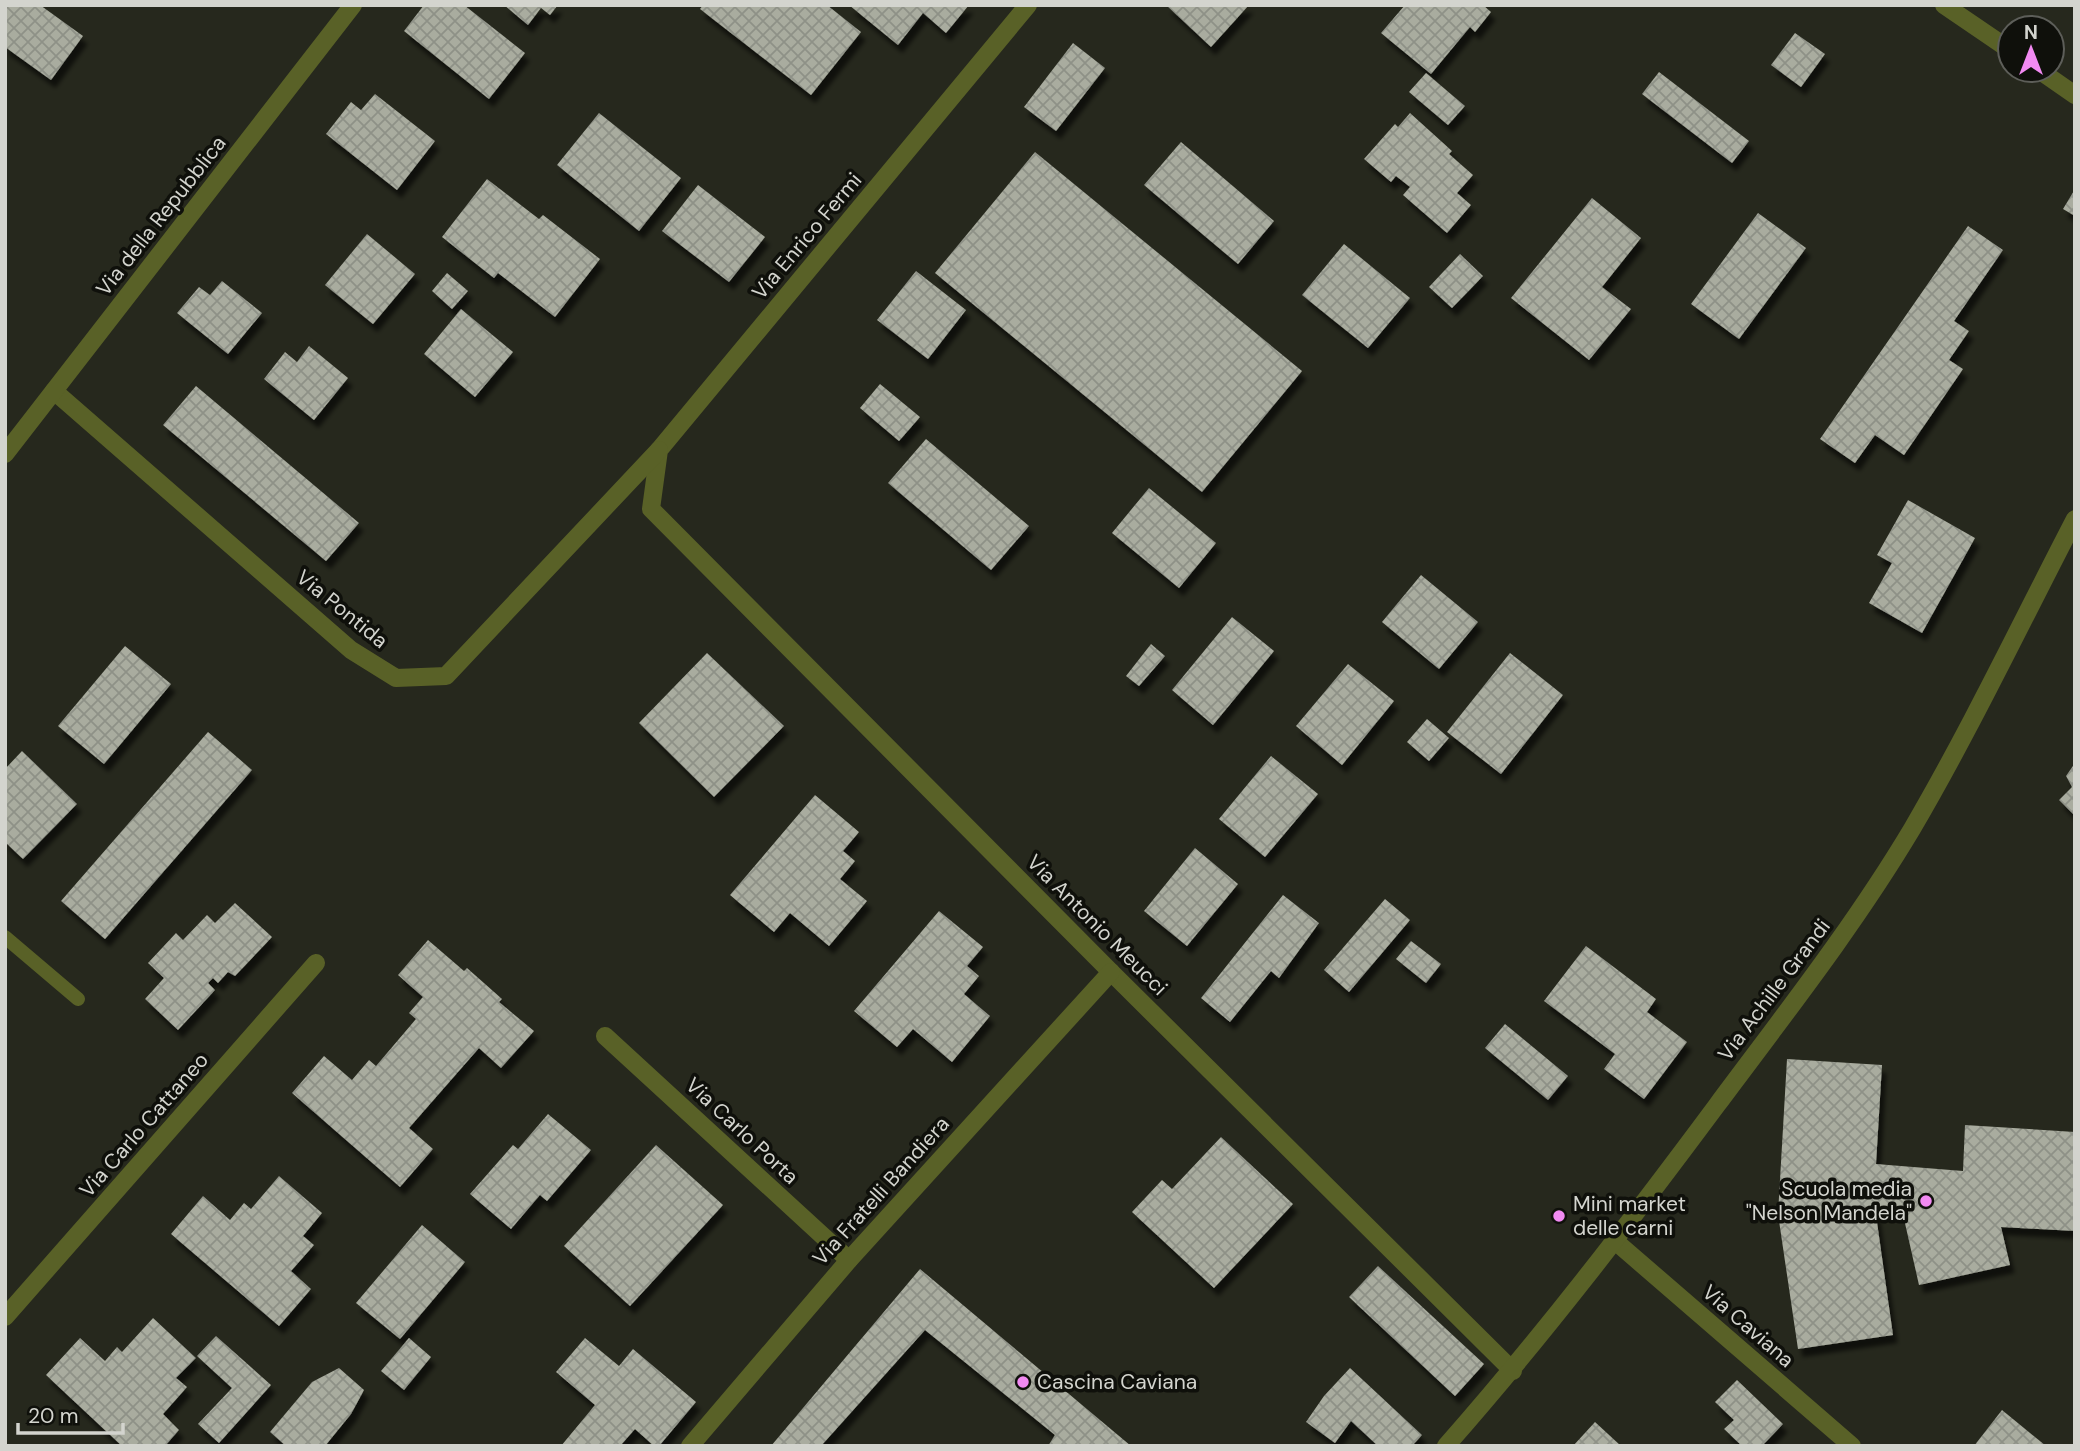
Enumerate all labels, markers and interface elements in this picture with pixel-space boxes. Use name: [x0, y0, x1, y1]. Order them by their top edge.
north arrow: [1996, 14, 2066, 84]
text: N: [2024, 20, 2038, 45]
street label: Via della Repubblica: [90, 130, 232, 302]
street label: Via Enrico Fermi: [746, 167, 868, 305]
street label: Via Pontida: [290, 563, 394, 655]
street label: Via Antonio Meucci: [1021, 849, 1173, 1001]
street label: Via Achille Grandi: [1711, 913, 1837, 1067]
street label: Via Carlo Cattaneo: [73, 1047, 215, 1203]
street label: Via Carlo Porta: [680, 1071, 804, 1191]
street label: Via Fratelli Bandiera: [807, 1110, 955, 1272]
place label: Scuola media "Nelson Mandela": [1746, 1175, 1912, 1227]
place label: Mini market delle carni: [1573, 1190, 1686, 1242]
marker: Scuola media "Nelson Mandela": [1918, 1193, 1934, 1209]
marker: Mini market delle carni: [1551, 1208, 1567, 1224]
street label: Via Caviana: [1696, 1278, 1800, 1374]
place label: Cascina Caviana: [1037, 1368, 1197, 1396]
marker: Cascina Caviana: [1015, 1374, 1031, 1390]
scale bar: [18, 1392, 122, 1436]
text: 20 m: [28, 1402, 79, 1430]

